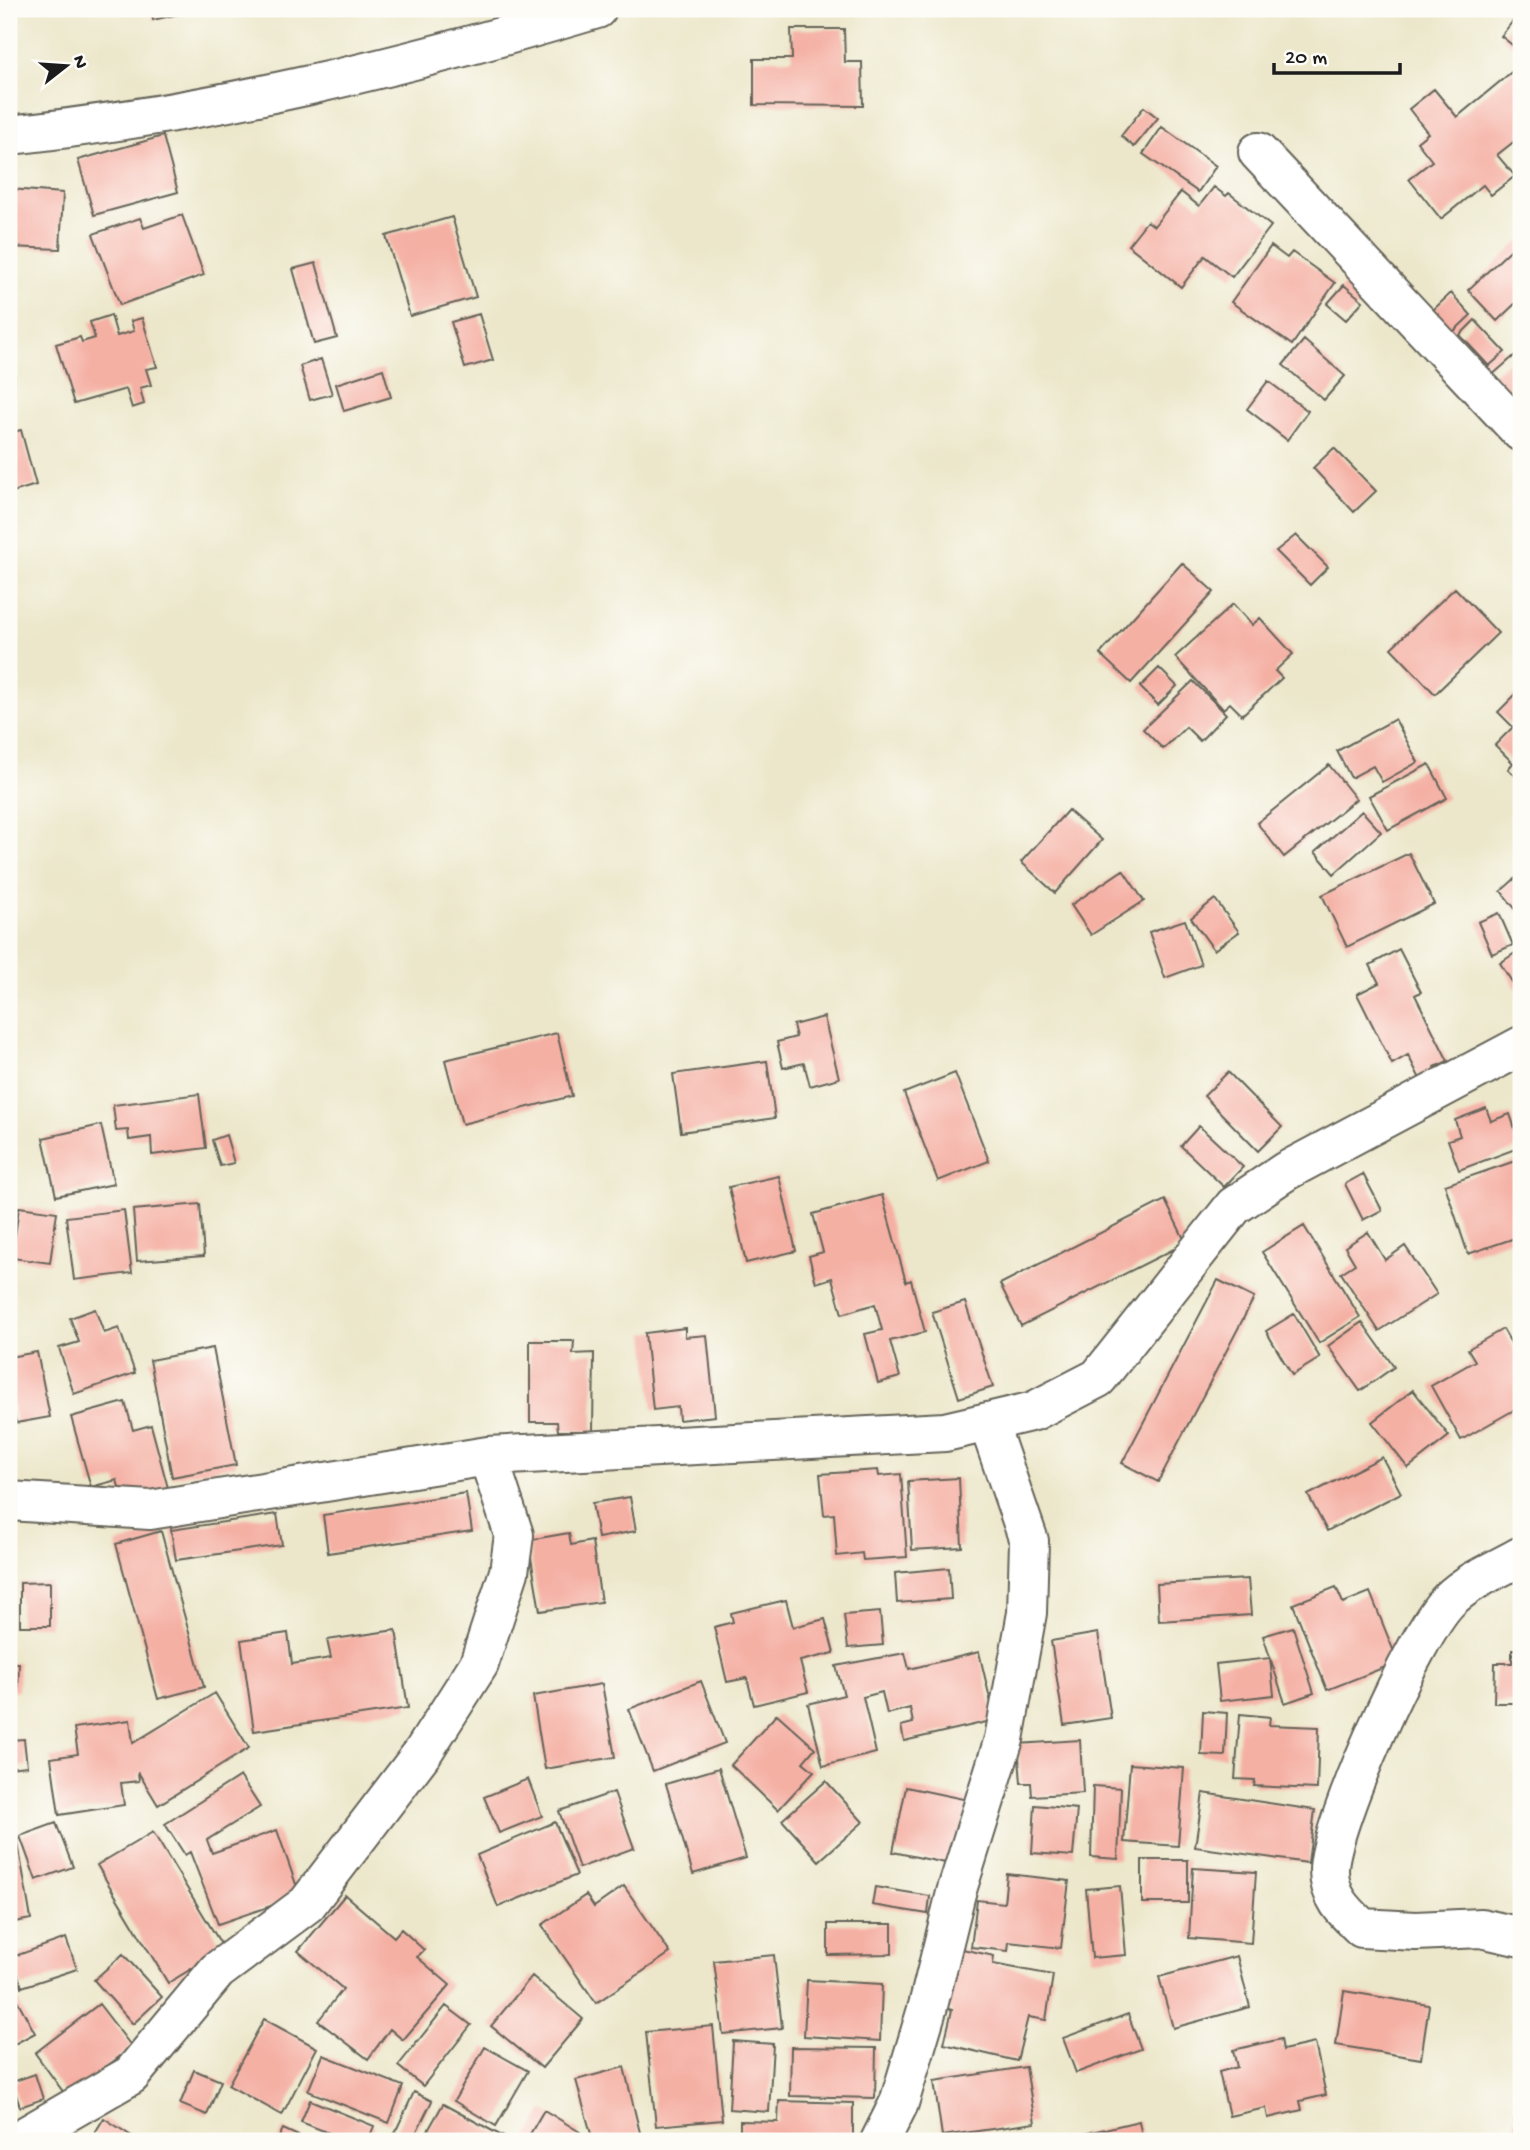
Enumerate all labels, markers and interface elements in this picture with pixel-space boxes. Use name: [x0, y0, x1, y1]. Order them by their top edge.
north arrow: [32, 32, 102, 102]
scale bar: [1274, 32, 1400, 76]
text: 20 m: [1285, 47, 1327, 72]
text: N: [66, 53, 92, 71]

